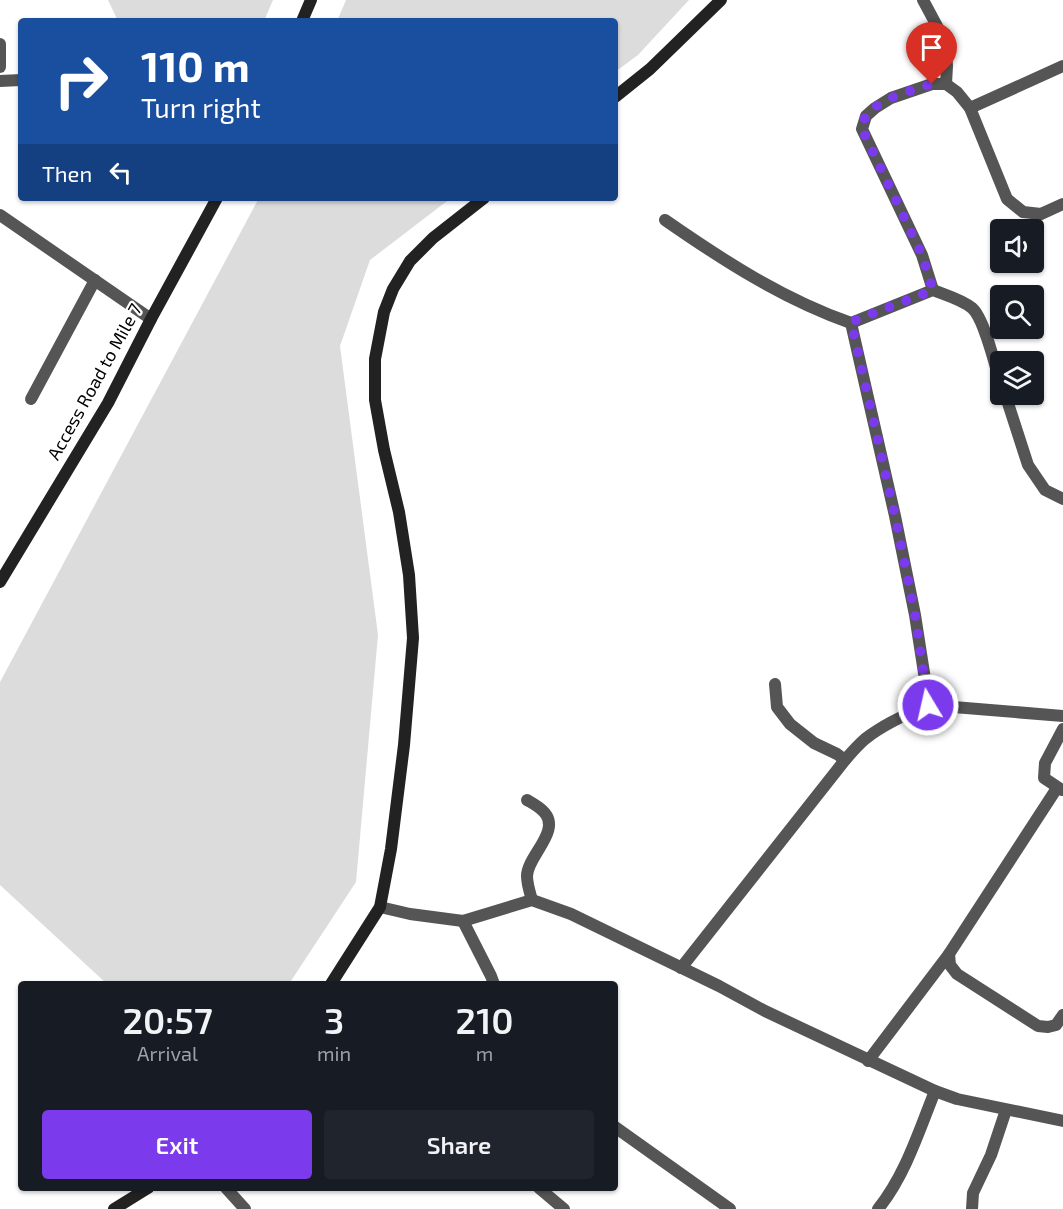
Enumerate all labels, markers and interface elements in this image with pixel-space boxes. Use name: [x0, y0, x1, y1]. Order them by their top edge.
pin: [906, 22, 957, 84]
icon: arrive: [915, 31, 948, 64]
text: 110 m: [141, 40, 250, 90]
icon: right: [42, 42, 120, 120]
text: Turn right: [141, 91, 261, 123]
icon: left: [104, 156, 137, 189]
text: Then: [42, 160, 92, 186]
map controls: [990, 219, 1044, 405]
button: sound: [990, 219, 1044, 273]
button: search: [990, 285, 1044, 339]
street label: Access Road to Mile 7: [42, 300, 146, 463]
button: layers: [990, 351, 1044, 405]
position arrow: [896, 673, 960, 737]
text: 20:57: [122, 998, 213, 1041]
text: 3: [324, 998, 344, 1041]
text: 210: [456, 998, 514, 1041]
text: Arrival: [137, 1041, 198, 1065]
text: min: [317, 1041, 351, 1065]
text: m: [476, 1041, 493, 1065]
button: Exit: [42, 1110, 312, 1179]
button: Share: [324, 1110, 594, 1179]

